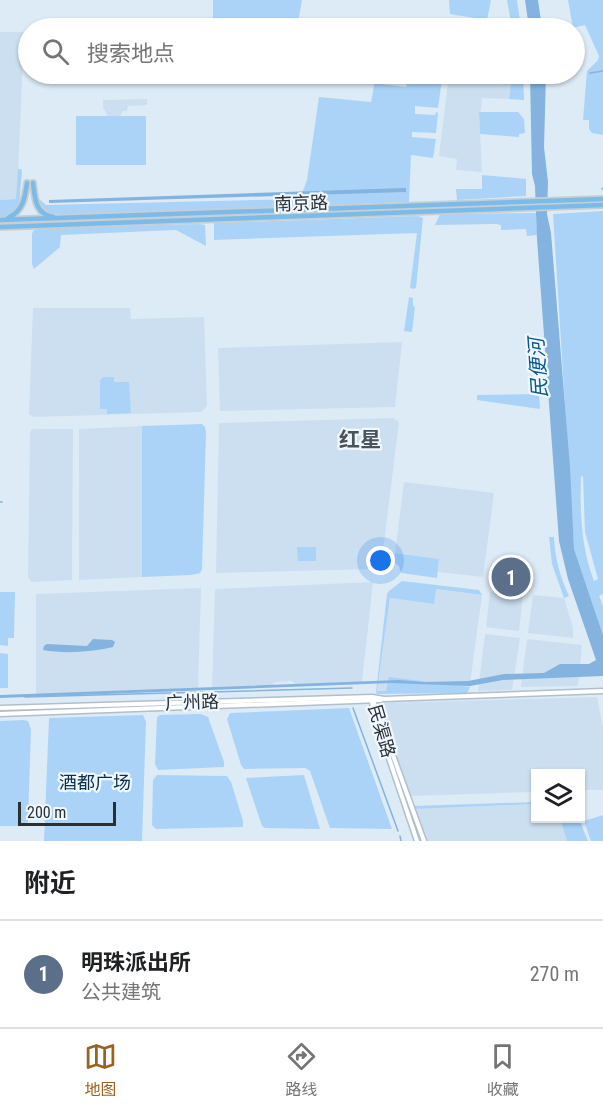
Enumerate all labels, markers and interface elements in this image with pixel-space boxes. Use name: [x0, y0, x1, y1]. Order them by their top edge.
search box: [18, 18, 585, 84]
icon: search: [39, 35, 72, 68]
text: 搜索地点: [87, 41, 175, 66]
street label: 南京路: [274, 192, 328, 214]
water label: 民便河: [524, 333, 552, 399]
district label: 红星: [339, 428, 381, 452]
your location: [366, 546, 395, 575]
pin: 1: [492, 554, 530, 600]
street label: 广州路: [165, 691, 219, 713]
street label: 民渠路: [364, 702, 400, 760]
map controls: [531, 769, 585, 823]
button: layers: [531, 769, 585, 823]
park label: 酒都广场: [59, 772, 131, 793]
scale bar: [18, 799, 116, 826]
text: 200 m: [27, 803, 66, 822]
text: 附近: [24, 868, 76, 898]
text: 明珠派出所: [81, 950, 191, 975]
text: 1: [38, 962, 49, 986]
text: 270 m: [530, 962, 579, 986]
text: 公共建筑: [81, 980, 161, 1004]
tab: 地图: [84, 1040, 117, 1100]
tab: 路线: [285, 1040, 318, 1100]
tab: 收藏: [486, 1040, 519, 1100]

